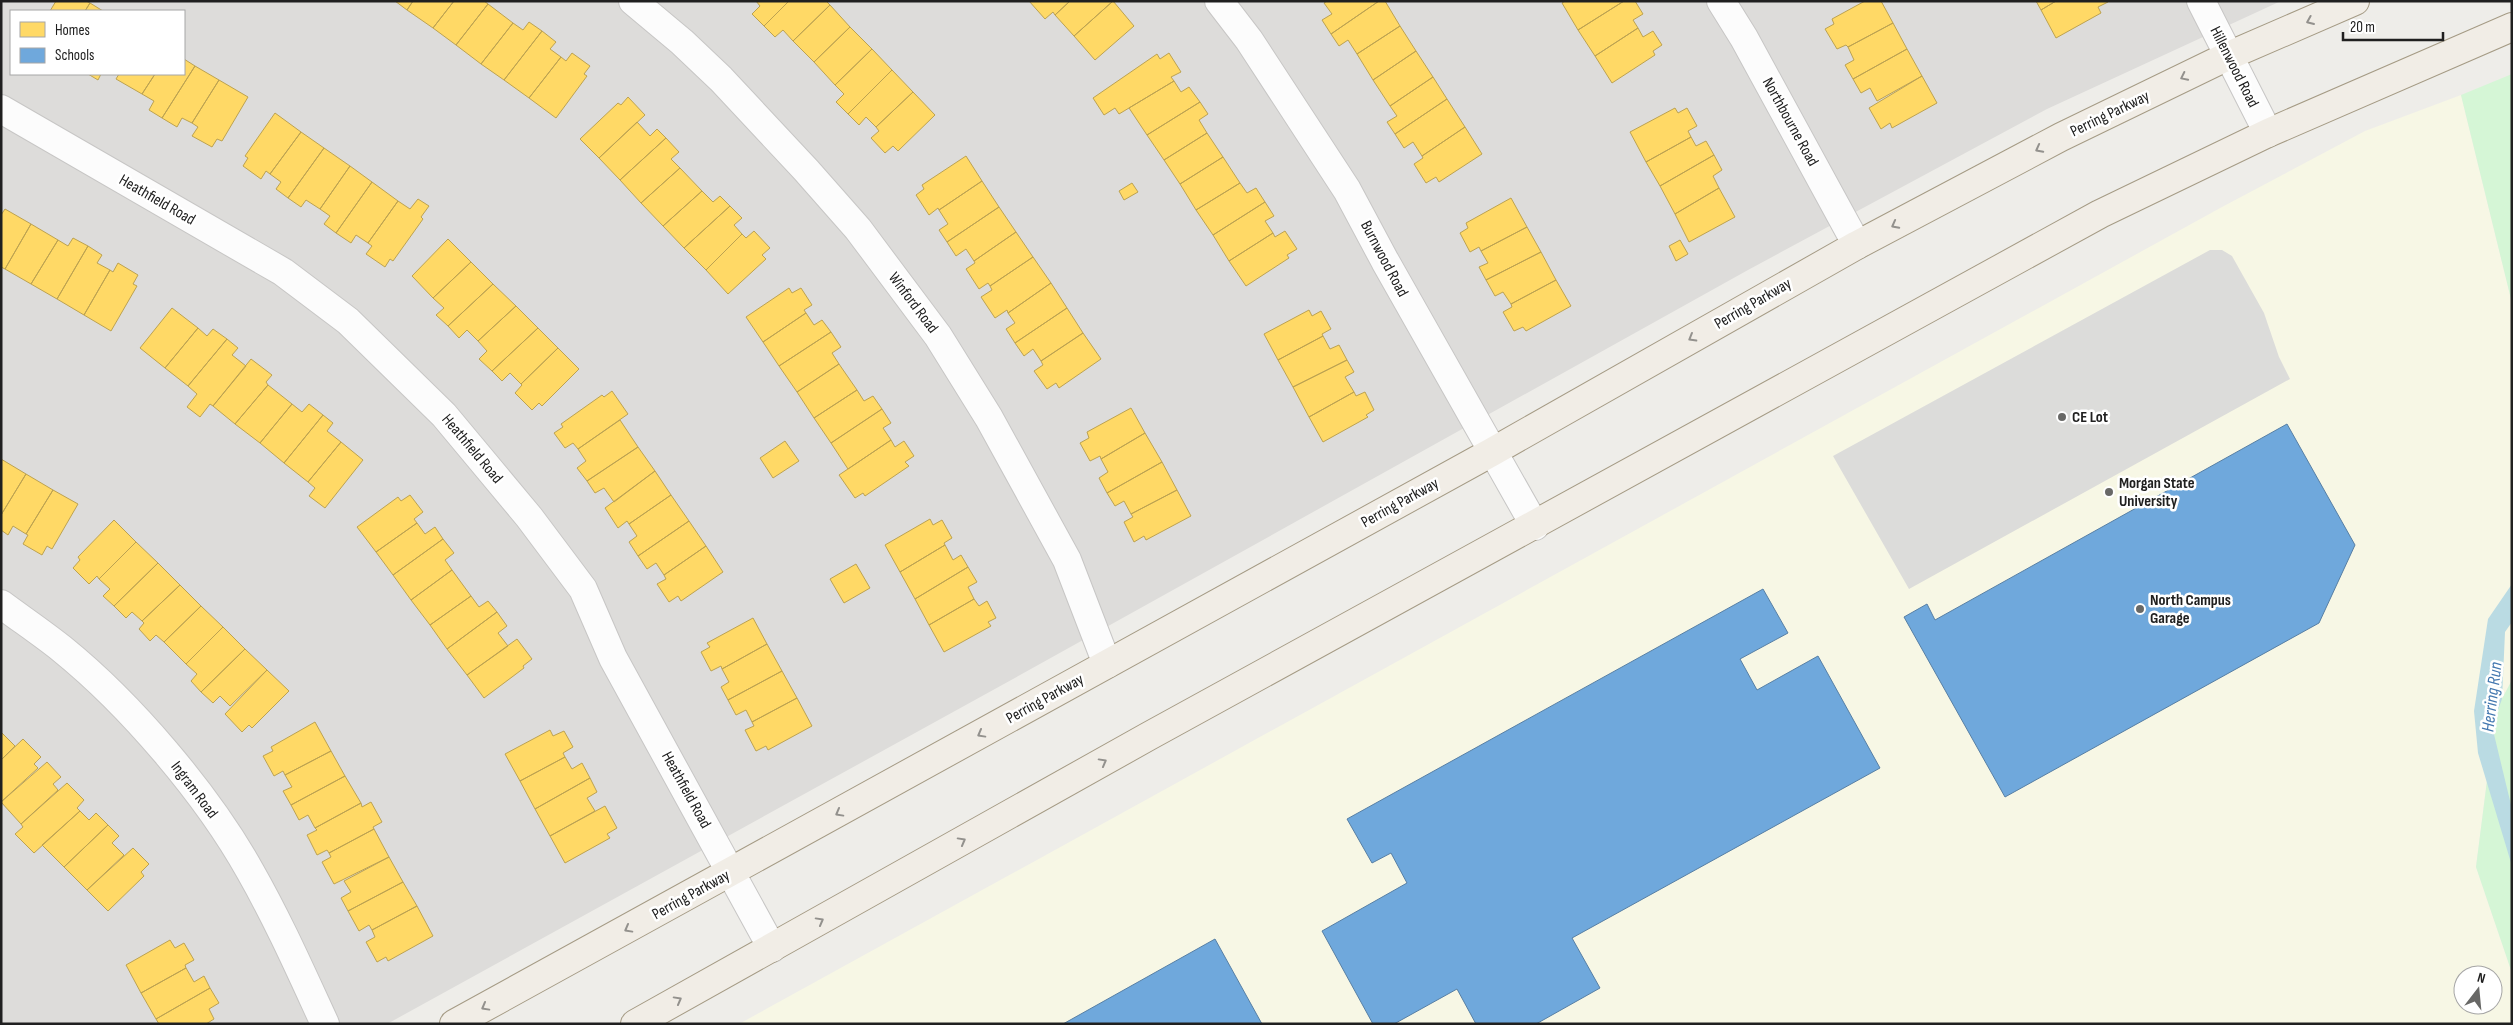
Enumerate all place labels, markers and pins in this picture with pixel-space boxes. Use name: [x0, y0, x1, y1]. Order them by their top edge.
place label: CE Lot: [2072, 408, 2108, 427]
marker: CE Lot: [2056, 411, 2068, 423]
place label: Morgan State University: [2119, 474, 2195, 511]
marker: Morgan State University: [2103, 486, 2115, 498]
place label: North Campus Garage: [2150, 591, 2231, 628]
marker: North Campus Garage: [2134, 603, 2146, 615]

